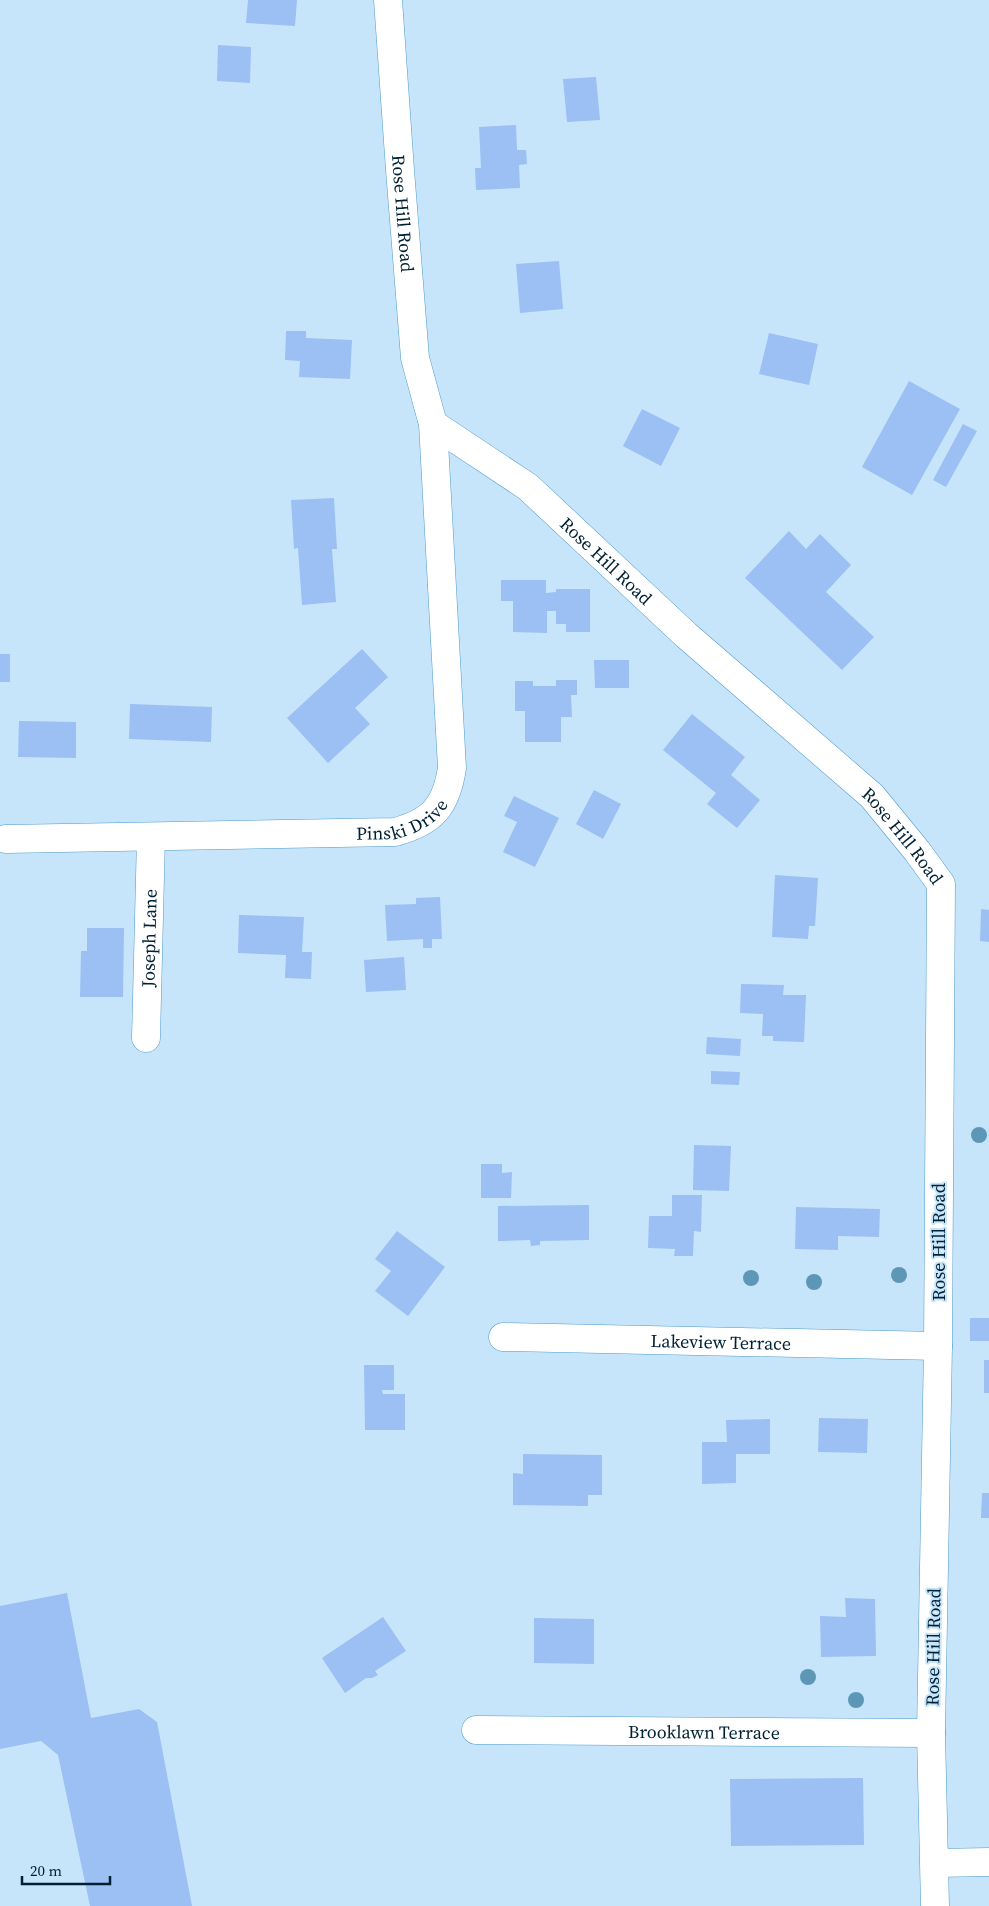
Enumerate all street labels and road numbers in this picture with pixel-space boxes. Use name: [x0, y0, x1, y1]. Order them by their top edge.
street label: Rose Hill Road: [386, 154, 421, 273]
street label: Rose Hill Road: [555, 511, 658, 610]
street label: Rose Hill Road: [857, 781, 949, 889]
street label: Pinski Drive: [356, 794, 453, 845]
street label: Joseph Lane: [135, 889, 162, 989]
street label: Rose Hill Road: [926, 1183, 951, 1301]
street label: Lakeview Terrace: [650, 1328, 791, 1355]
street label: Rose Hill Road: [919, 1588, 947, 1706]
street label: Brooklawn Terrace: [628, 1719, 780, 1745]

